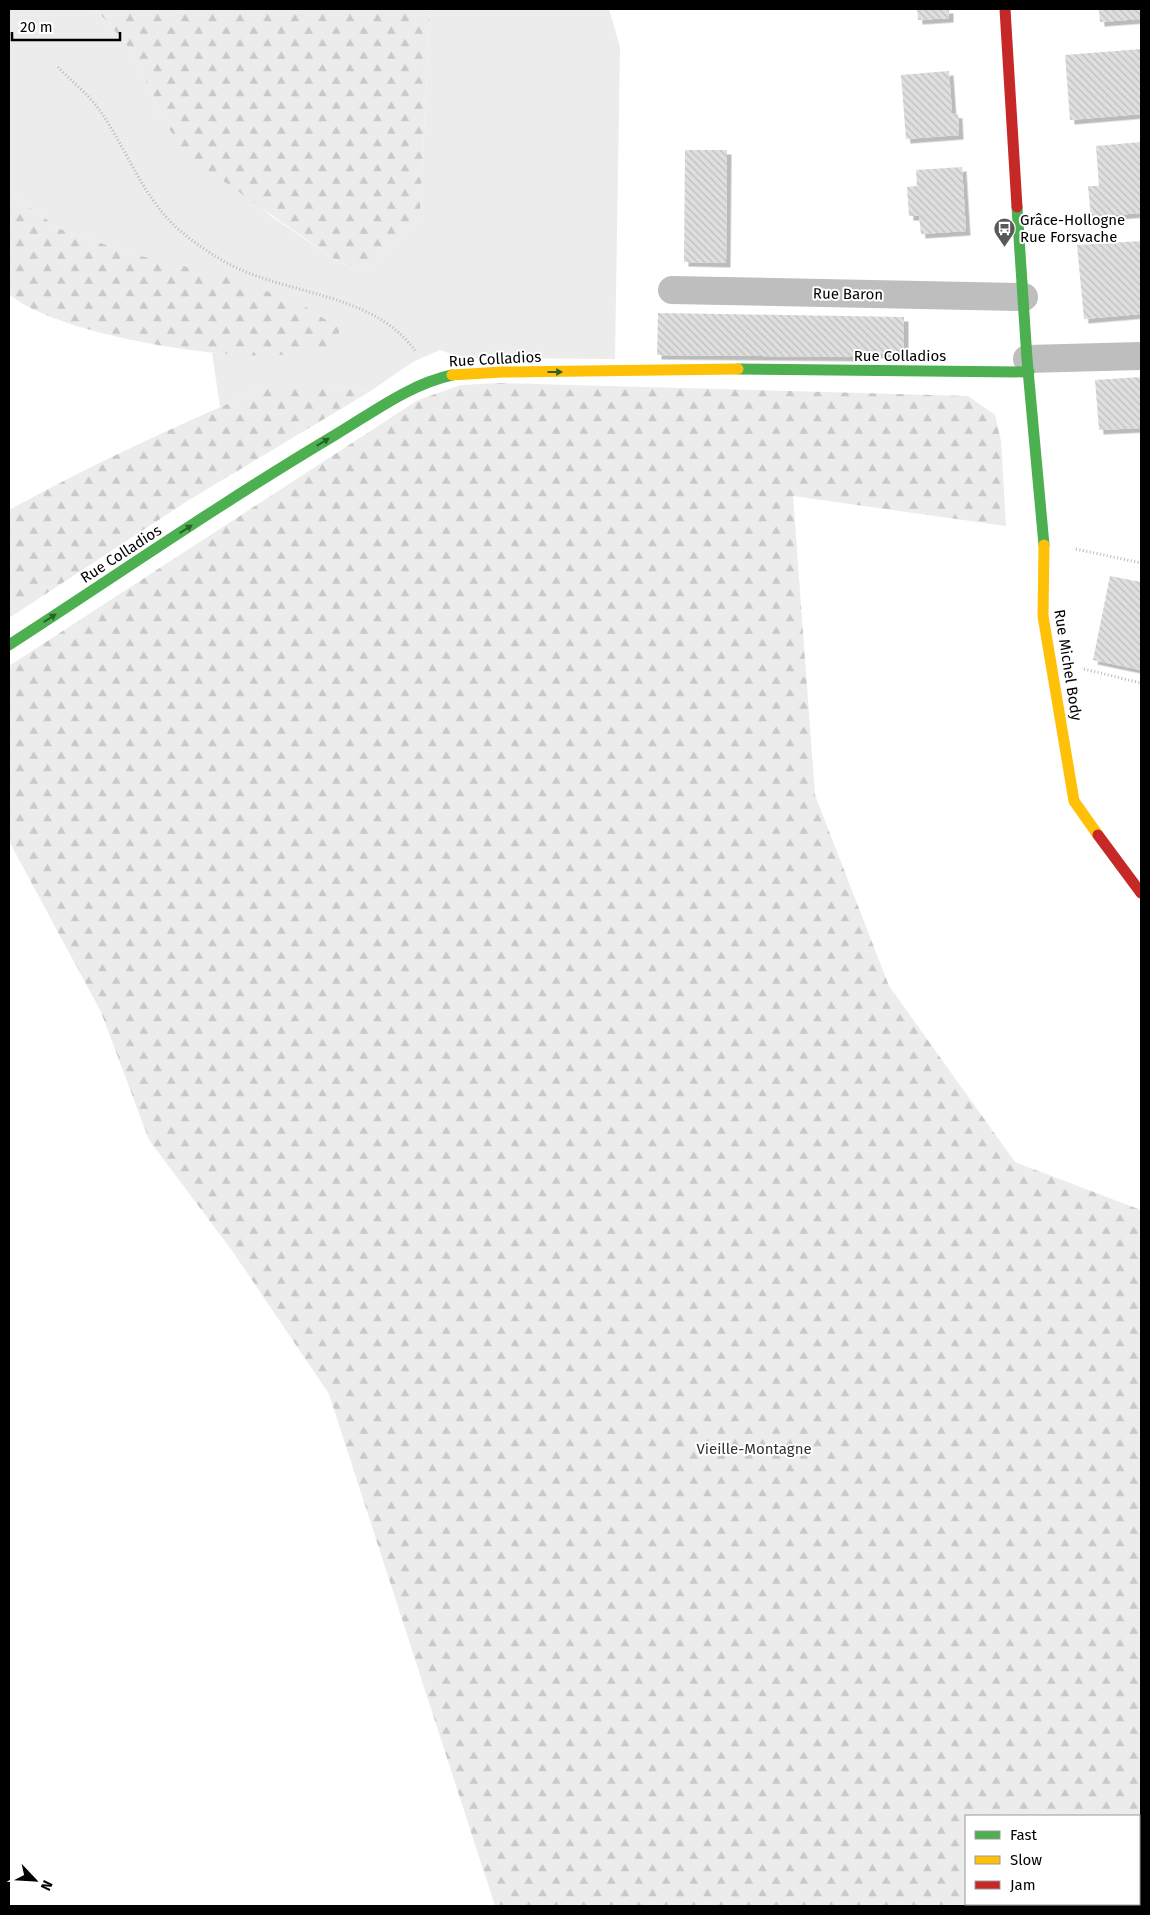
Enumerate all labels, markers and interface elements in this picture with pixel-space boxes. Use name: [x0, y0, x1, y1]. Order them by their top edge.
scale bar: [12, 10, 120, 42]
text: 20 m: [20, 18, 53, 36]
place label: Grâce-Hollogne Rue Forsvache: [1020, 211, 1125, 246]
bus stop icon: Grâce-Hollogne Rue Forsvache: [992, 217, 1016, 248]
street label: Rue Baron: [813, 284, 883, 304]
street label: Rue Colladios: [854, 347, 946, 365]
street label: Rue Colladios: [448, 348, 542, 370]
one-way arrow: [547, 368, 563, 376]
one-way arrow: [316, 438, 329, 447]
street label: Rue Colladios: [77, 521, 165, 587]
one-way arrow: [179, 525, 192, 534]
street label: Rue Michel Body: [1050, 608, 1086, 723]
one-way arrow: [43, 613, 56, 623]
park label: Vieille-Montagne: [696, 1440, 812, 1458]
legend: [965, 1815, 1140, 1905]
text: Fast: [1010, 1826, 1037, 1844]
text: Slow: [1010, 1851, 1042, 1869]
north arrow: [10, 1855, 60, 1905]
text: Jam: [1010, 1876, 1036, 1894]
text: N: [37, 1877, 56, 1893]

